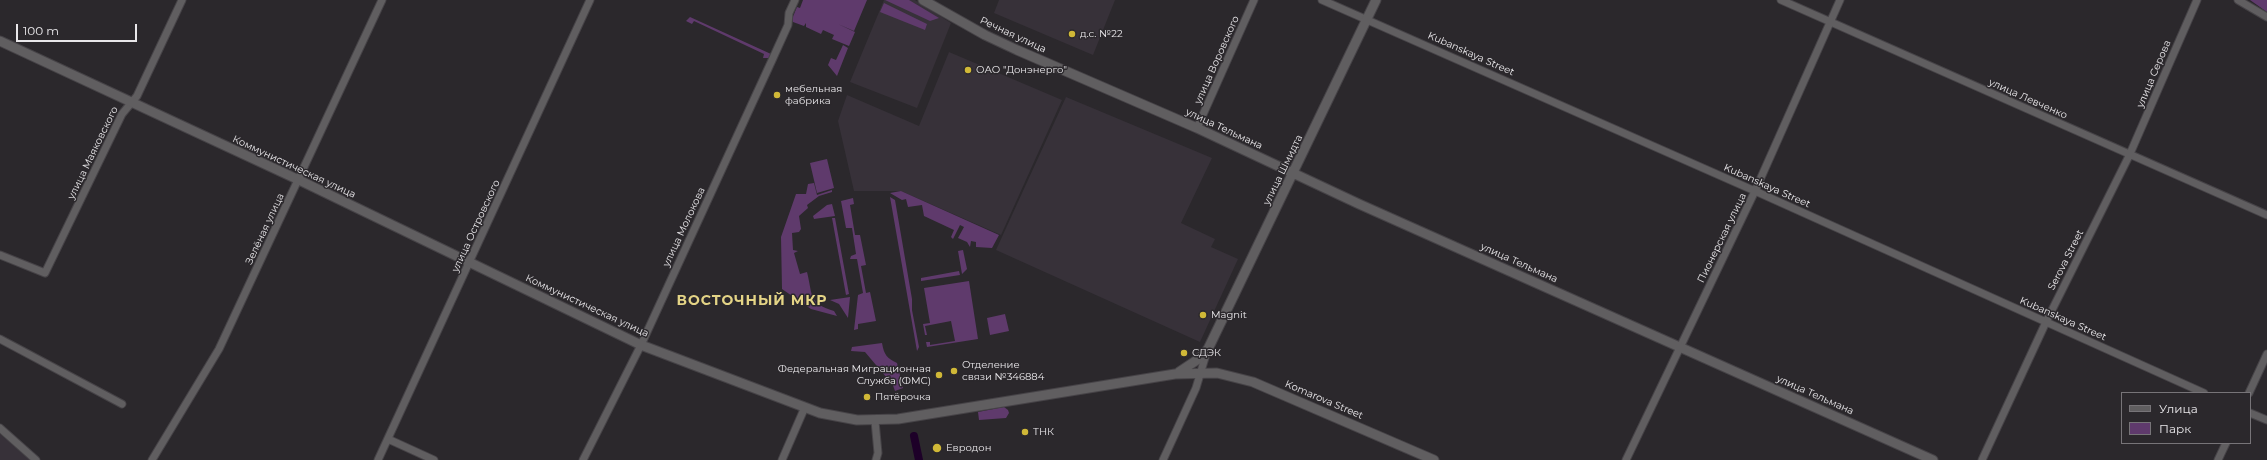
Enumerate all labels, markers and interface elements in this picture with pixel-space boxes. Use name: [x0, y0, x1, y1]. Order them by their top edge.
street label: Речная улица: [978, 14, 1048, 56]
street label: улица Воровского: [1192, 14, 1242, 106]
scale bar: [18, 16, 139, 42]
text: 100 m: [23, 23, 59, 38]
place label: д.с. №22: [1080, 28, 1123, 40]
marker: д.с. №22: [1067, 29, 1077, 39]
street label: Kubanskaya Street: [1426, 30, 1516, 78]
street label: улица Серова: [2134, 38, 2174, 110]
place label: ОАО "Донэнерго": [976, 64, 1067, 76]
marker: ОАО "Донэнерго": [963, 65, 973, 75]
street label: улица Левченко: [1987, 76, 2069, 122]
place label: мебельная фабрика: [785, 83, 842, 106]
marker: мебельная фабрика: [772, 90, 782, 100]
street label: улица Маяковского: [65, 105, 121, 201]
street label: улица Тельмана: [1184, 106, 1264, 152]
street label: Коммунистическая улица: [231, 133, 357, 201]
street label: улица Шмидта: [1261, 133, 1305, 207]
street label: Kubanskaya Street: [1722, 162, 1812, 210]
street label: улица Островского: [449, 178, 503, 274]
street label: улица Молокова: [660, 185, 708, 269]
street label: Зелёная улица: [243, 191, 287, 267]
street label: Пионерская улица: [1695, 191, 1749, 285]
street label: Serova Street: [2046, 228, 2086, 292]
street label: улица Тельмана: [1478, 241, 1560, 285]
street label: Коммунистическая улица: [524, 272, 650, 340]
district label: ВОСТОЧНЫЙ МКР: [677, 293, 827, 309]
street label: Kubanskaya Street: [2018, 295, 2108, 343]
place label: Magnit: [1211, 309, 1247, 321]
marker: Magnit: [1198, 310, 1208, 320]
place label: СДЭК: [1192, 347, 1221, 359]
marker: СДЭК: [1179, 348, 1189, 358]
place label: Отделение связи №346884: [962, 359, 1044, 382]
place label: Федеральная Миграционная Служба (ФМС): [778, 363, 931, 386]
marker: Отделение связи №346884: [949, 366, 959, 376]
marker: Федеральная Миграционная Служба (ФМС): [934, 370, 944, 380]
street label: улица Тельмана: [1774, 373, 1856, 417]
street label: Komarova Street: [1283, 378, 1365, 422]
place label: Пятёрочка: [875, 391, 931, 403]
marker: Пятёрочка: [862, 392, 872, 402]
legend: [2121, 392, 2251, 444]
text: Улица: [2159, 401, 2198, 416]
text: Парк: [2159, 421, 2191, 436]
place label: ТНК: [1033, 426, 1054, 438]
marker: ТНК: [1020, 427, 1030, 437]
marker: Евродон: [931, 442, 943, 454]
place label: Евродон: [946, 442, 991, 454]

